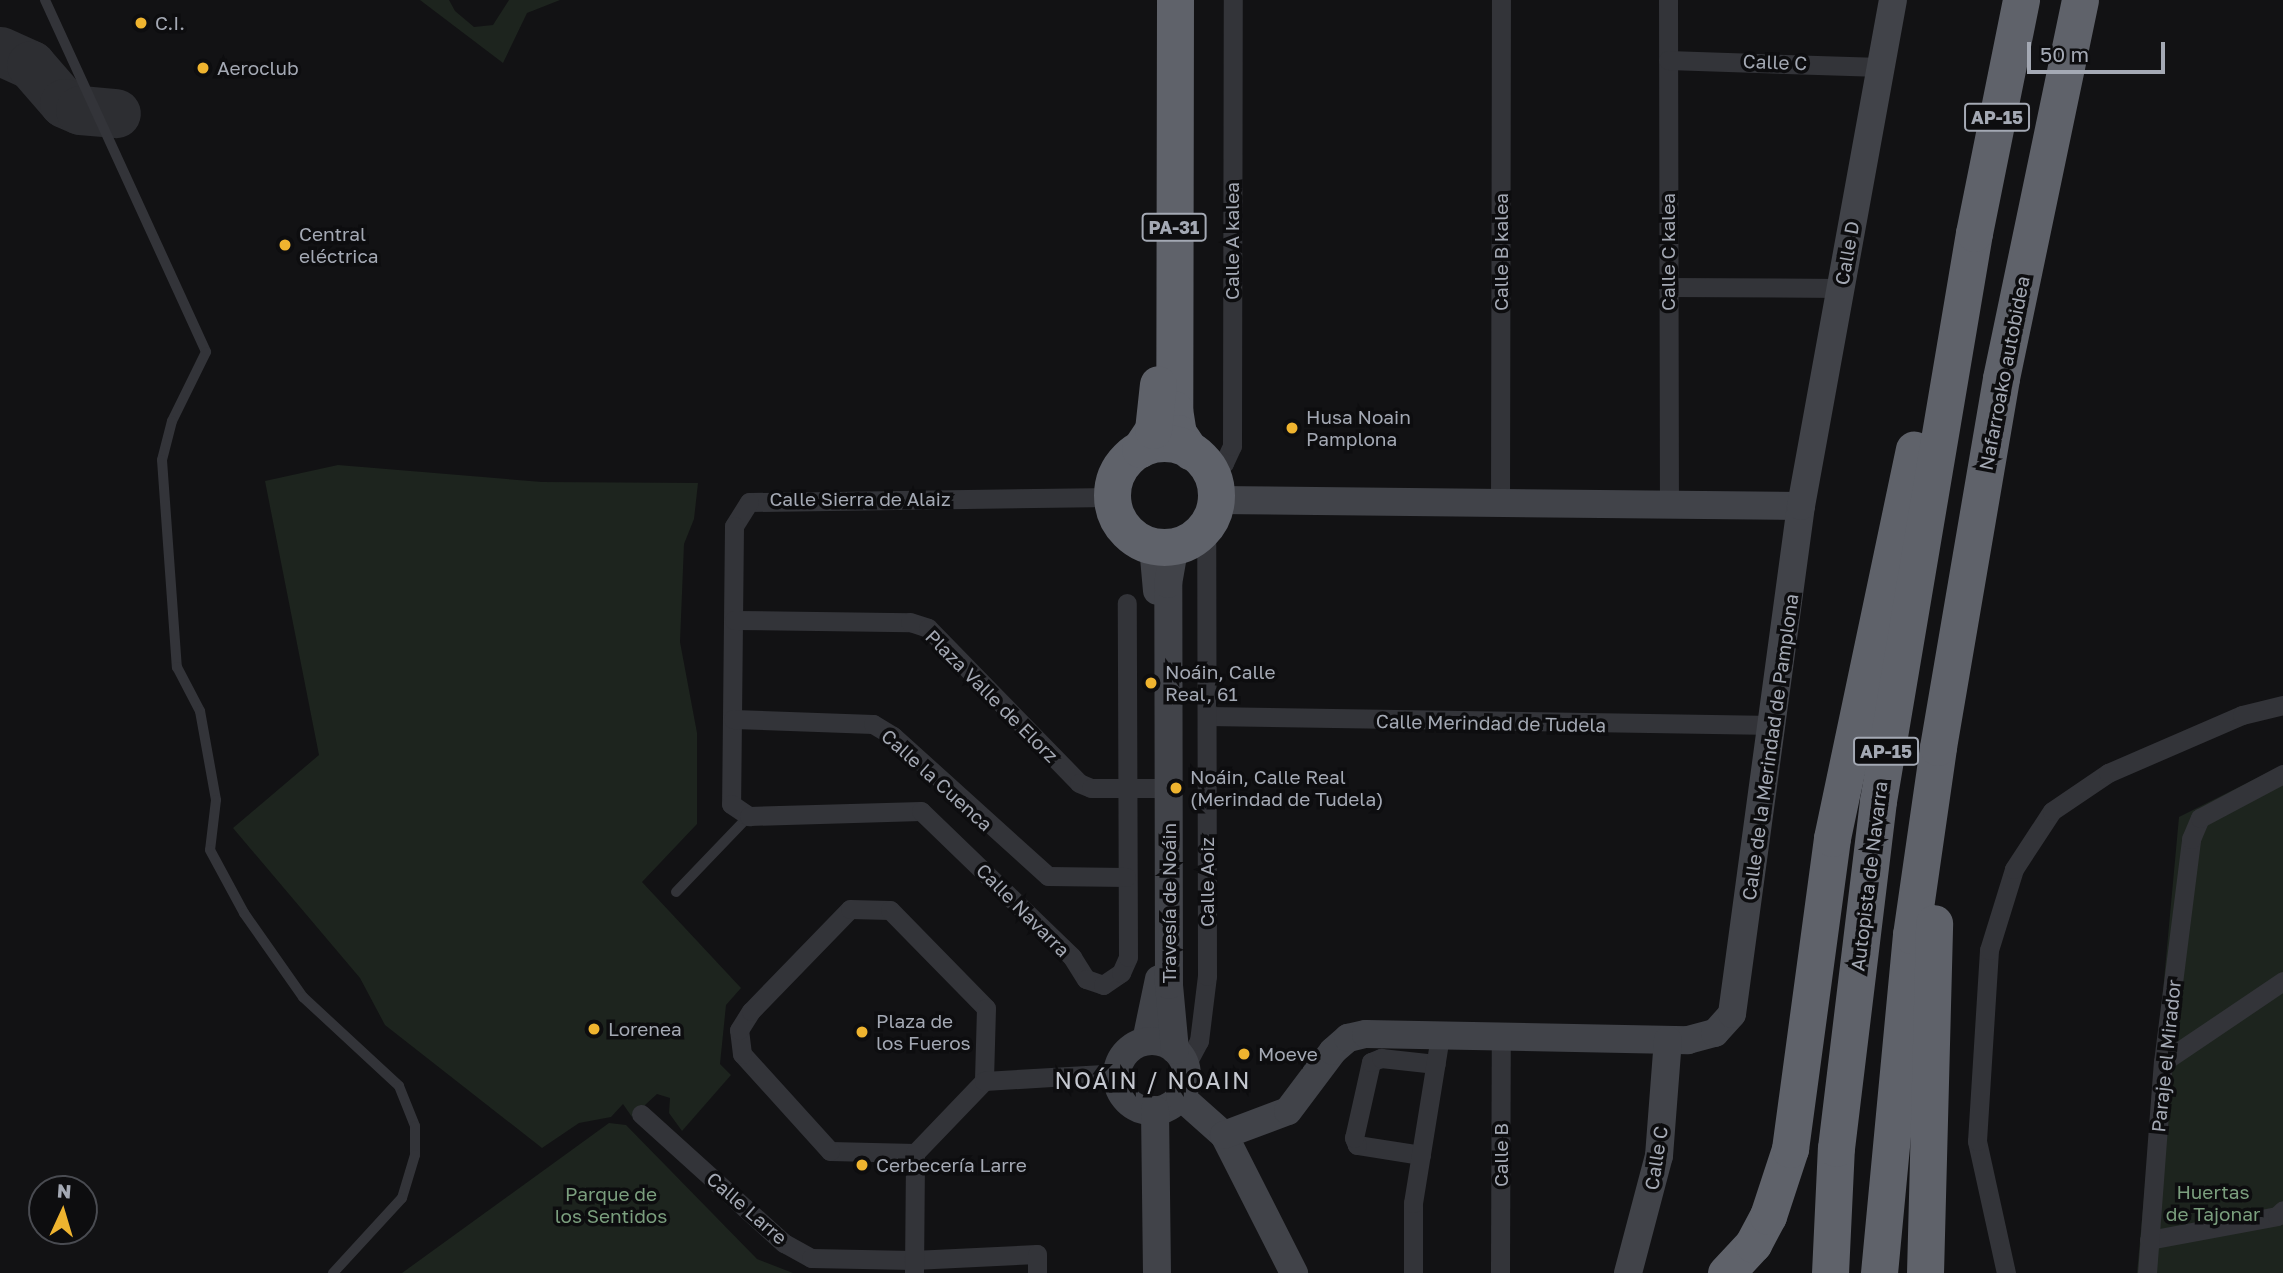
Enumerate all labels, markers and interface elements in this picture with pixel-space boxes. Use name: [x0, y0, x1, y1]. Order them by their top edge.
place label: C.I.: [155, 12, 185, 34]
marker: C.I.: [133, 15, 149, 31]
scale bar: [2031, 28, 2169, 72]
text: 50 m: [2040, 41, 2089, 67]
street label: Calle C: [1742, 49, 1808, 75]
place label: Aeroclub: [217, 57, 299, 79]
marker: Aeroclub: [195, 60, 211, 76]
road number: AP-15: [1964, 103, 2030, 132]
street label: Calle A kalea: [1221, 182, 1243, 300]
street label: Calle B kalea: [1490, 193, 1512, 311]
street label: Calle C kalea: [1657, 193, 1679, 311]
road number: PA-31: [1141, 212, 1207, 242]
street label: Calle D: [1830, 219, 1864, 287]
place label: Central eléctrica: [299, 223, 378, 267]
marker: Central eléctrica: [277, 237, 293, 253]
street label: Nafarroako autobidea: [1974, 274, 2034, 472]
place label: Husa Noain Pamplona: [1306, 406, 1411, 450]
marker: Husa Noain Pamplona: [1284, 420, 1300, 436]
street label: Calle Sierra de Alaiz: [769, 488, 951, 510]
street label: Calle de la Merindad de Pamplona: [1737, 592, 1803, 902]
street label: Plaza Valle de Elorz: [921, 625, 1063, 767]
place label: Noáin, Calle Real, 61: [1165, 661, 1275, 705]
marker: Noáin, Calle Real, 61: [1143, 675, 1159, 691]
street label: Calle Merindad de Tudela: [1376, 710, 1606, 736]
street label: Calle la Cuenca: [877, 724, 997, 836]
road number: AP-15: [1853, 736, 1919, 766]
place label: Noáin, Calle Real (Merindad de Tudela): [1190, 766, 1383, 810]
marker: Noáin, Calle Real (Merindad de Tudela): [1168, 780, 1184, 796]
street label: Autopista de Navarra: [1846, 780, 1892, 972]
street label: Travesía de Noáin: [1158, 823, 1180, 983]
street label: Calle Aoiz: [1196, 837, 1218, 927]
street label: Calle Navarra: [972, 859, 1074, 961]
street label: Paraje el Mirador: [2147, 978, 2185, 1134]
place label: Plaza de los Fueros: [876, 1010, 971, 1054]
place label: Lorenea: [608, 1018, 682, 1040]
marker: Lorenea: [586, 1021, 602, 1037]
marker: Plaza de los Fueros: [854, 1024, 870, 1040]
place label: Moeve: [1258, 1043, 1318, 1065]
marker: Moeve: [1236, 1046, 1252, 1062]
district label: NOÁIN / NOAIN: [1056, 1066, 1250, 1094]
street label: Calle B: [1490, 1123, 1512, 1187]
street label: Calle C: [1640, 1124, 1672, 1192]
place label: Cerbecería Larre: [876, 1154, 1027, 1176]
marker: Cerbecería Larre: [854, 1157, 870, 1173]
street label: Calle Larre: [702, 1167, 792, 1249]
north arrow: [28, 1175, 98, 1245]
text: N: [56, 1179, 72, 1203]
park label: Huertas de Tajonar: [2166, 1181, 2260, 1225]
park label: Parque de los Sentidos: [555, 1183, 667, 1227]

